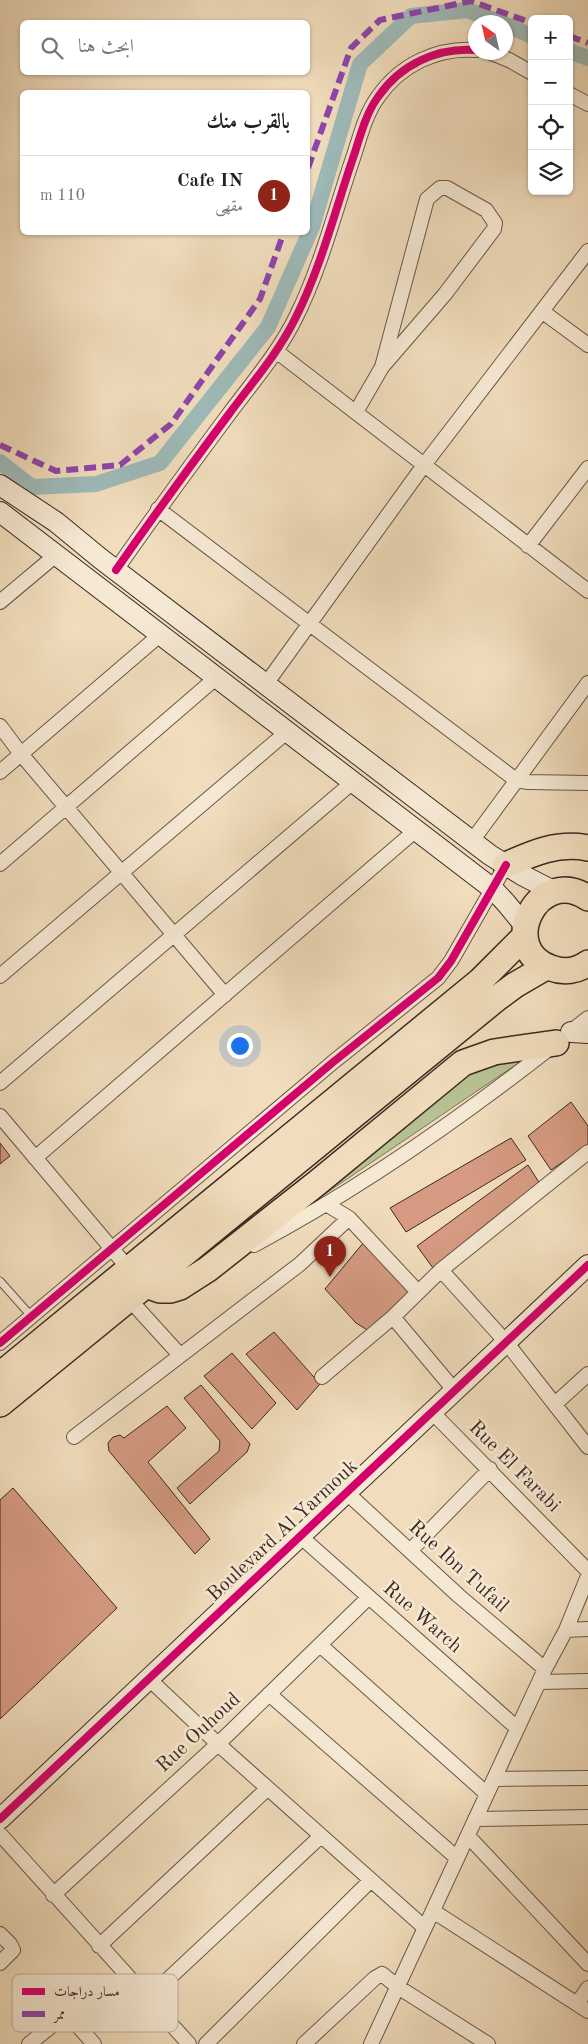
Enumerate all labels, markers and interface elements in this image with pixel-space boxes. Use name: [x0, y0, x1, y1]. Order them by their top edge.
north arrow: [468, 15, 513, 60]
map controls: [528, 15, 573, 195]
button: +: [528, 15, 573, 60]
search box: [20, 20, 310, 75]
icon: search: [38, 34, 66, 62]
text: ابحث هنا: [78, 38, 134, 57]
button: −: [528, 60, 573, 105]
button: locate: [528, 105, 573, 150]
text: بالقرب منك: [207, 112, 290, 133]
button: layers: [528, 150, 573, 195]
text: Cafe IN: [177, 172, 243, 191]
text: 110 m: [40, 188, 85, 204]
text: 1: [269, 188, 279, 204]
text: مقهى: [215, 199, 243, 215]
your location: [227, 1033, 253, 1059]
pin: 1: [314, 1236, 346, 1277]
street label: Rue El Farabi: [464, 1417, 564, 1517]
street label: Boulevard Al Yarmouk: [204, 1456, 362, 1606]
street label: Rue Ibn Tufail: [404, 1517, 512, 1617]
street label: Rue Warch: [379, 1579, 465, 1658]
street label: Rue Ouhoud: [153, 1689, 245, 1777]
legend: [12, 1974, 178, 2032]
text: مسار دراجات: [54, 1985, 120, 2000]
text: ممر: [52, 2008, 65, 2023]

